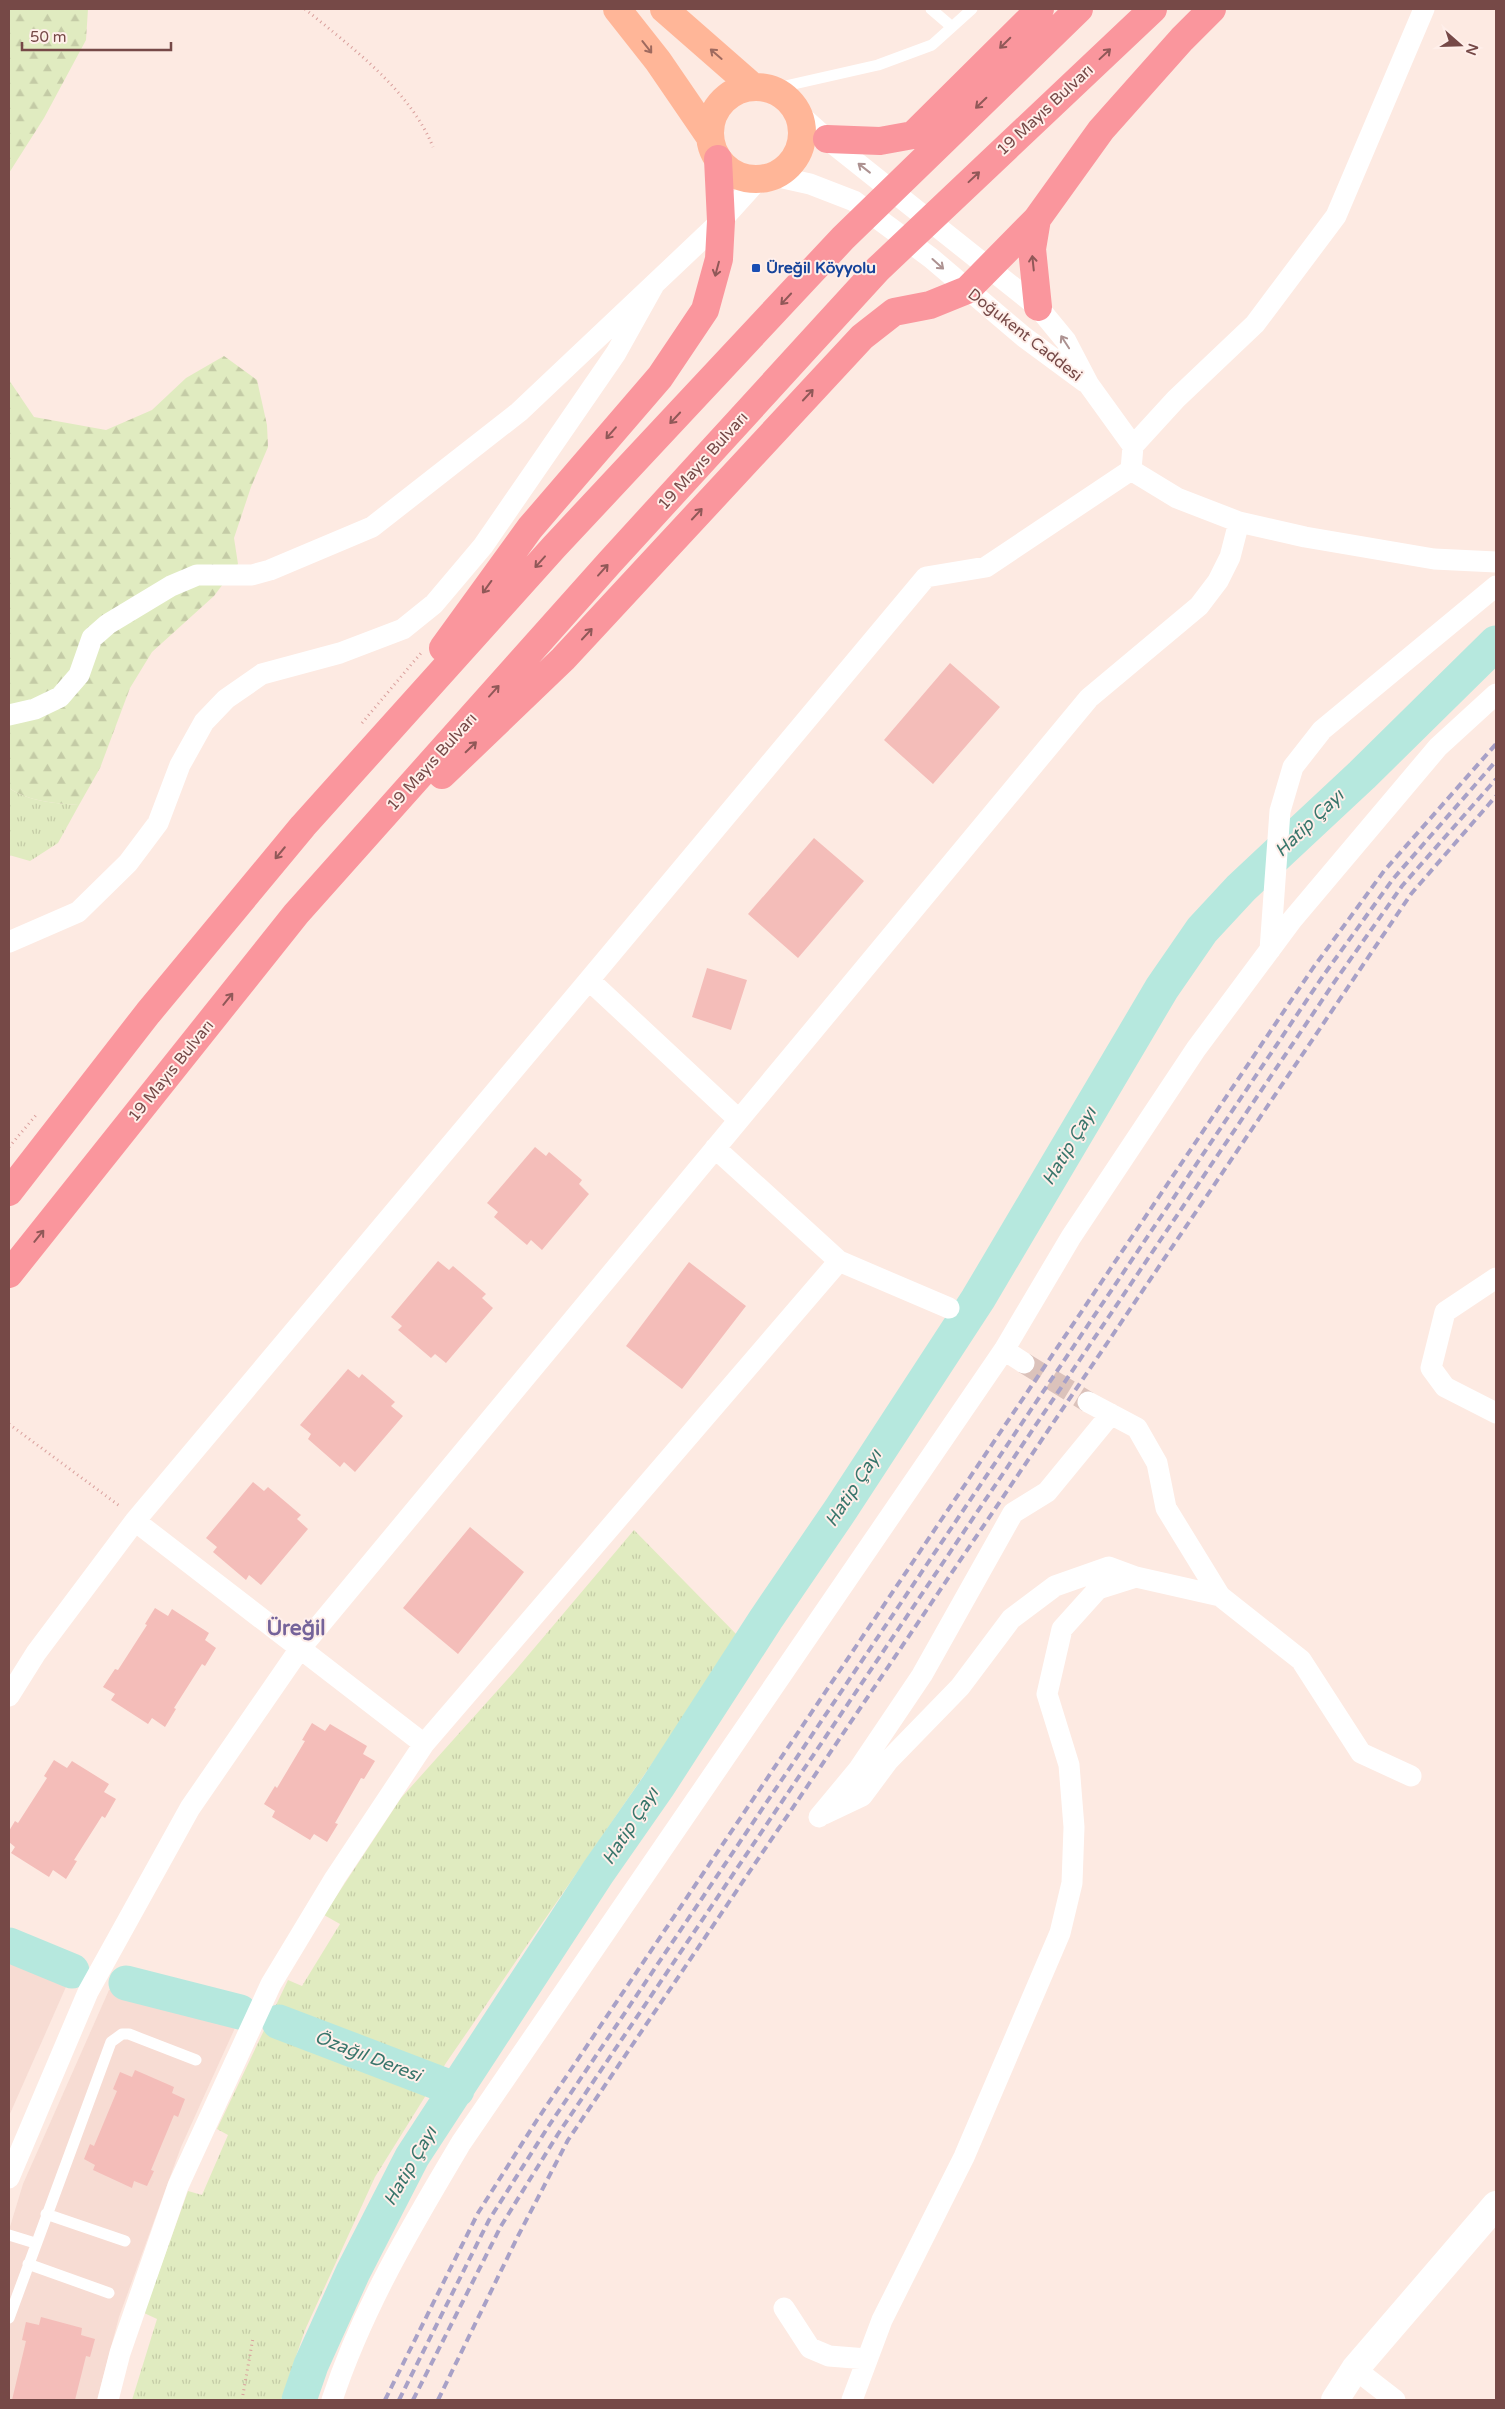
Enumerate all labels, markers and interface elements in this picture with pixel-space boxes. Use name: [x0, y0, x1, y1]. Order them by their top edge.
scale bar: [22, 20, 171, 52]
north arrow: [1435, 20, 1485, 70]
text: 50 m: [30, 28, 67, 46]
one-way arrow: [999, 37, 1012, 49]
one-way arrow: [642, 40, 652, 54]
text: N: [1462, 41, 1482, 57]
one-way arrow: [709, 48, 722, 60]
one-way arrow: [1098, 48, 1111, 60]
street label: 19 Mayıs Bulvarı: [992, 60, 1098, 160]
one-way arrow: [975, 97, 987, 109]
one-way arrow: [858, 163, 871, 174]
one-way arrow: [967, 171, 980, 183]
one-way arrow: [1029, 255, 1038, 271]
place label: Üreğil Köyyolu: [766, 258, 876, 278]
one-way arrow: [931, 258, 944, 270]
one-way arrow: [711, 261, 721, 277]
marker: Üreğil Köyyolu: [750, 262, 762, 274]
street label: Doğukent Caddesi: [964, 284, 1086, 386]
one-way arrow: [780, 293, 792, 305]
one-way arrow: [1060, 335, 1071, 349]
one-way arrow: [802, 389, 814, 402]
street label: 19 Mayıs Bulvarı: [654, 408, 752, 514]
one-way arrow: [669, 411, 681, 424]
one-way arrow: [606, 427, 617, 440]
one-way arrow: [691, 508, 703, 521]
one-way arrow: [534, 556, 546, 569]
one-way arrow: [597, 564, 609, 577]
one-way arrow: [482, 580, 492, 594]
one-way arrow: [581, 627, 593, 640]
one-way arrow: [489, 685, 500, 698]
street label: 19 Mayıs Bulvarı: [383, 709, 481, 815]
one-way arrow: [464, 741, 477, 753]
water label: Hatip Çayı: [1270, 784, 1349, 861]
one-way arrow: [275, 846, 286, 859]
one-way arrow: [222, 993, 233, 1006]
street label: 19 Mayıs Bulvarı: [124, 1016, 218, 1126]
water label: Hatip Çayı: [1037, 1102, 1102, 1189]
one-way arrow: [34, 1230, 45, 1243]
water label: Hatip Çayı: [820, 1444, 887, 1531]
district label: Üreğil: [267, 1616, 325, 1641]
water label: Hatip Çayı: [597, 1782, 664, 1869]
water label: Özağıl Deresi: [312, 2026, 427, 2087]
water label: Hatip Çayı: [379, 2121, 442, 2209]

